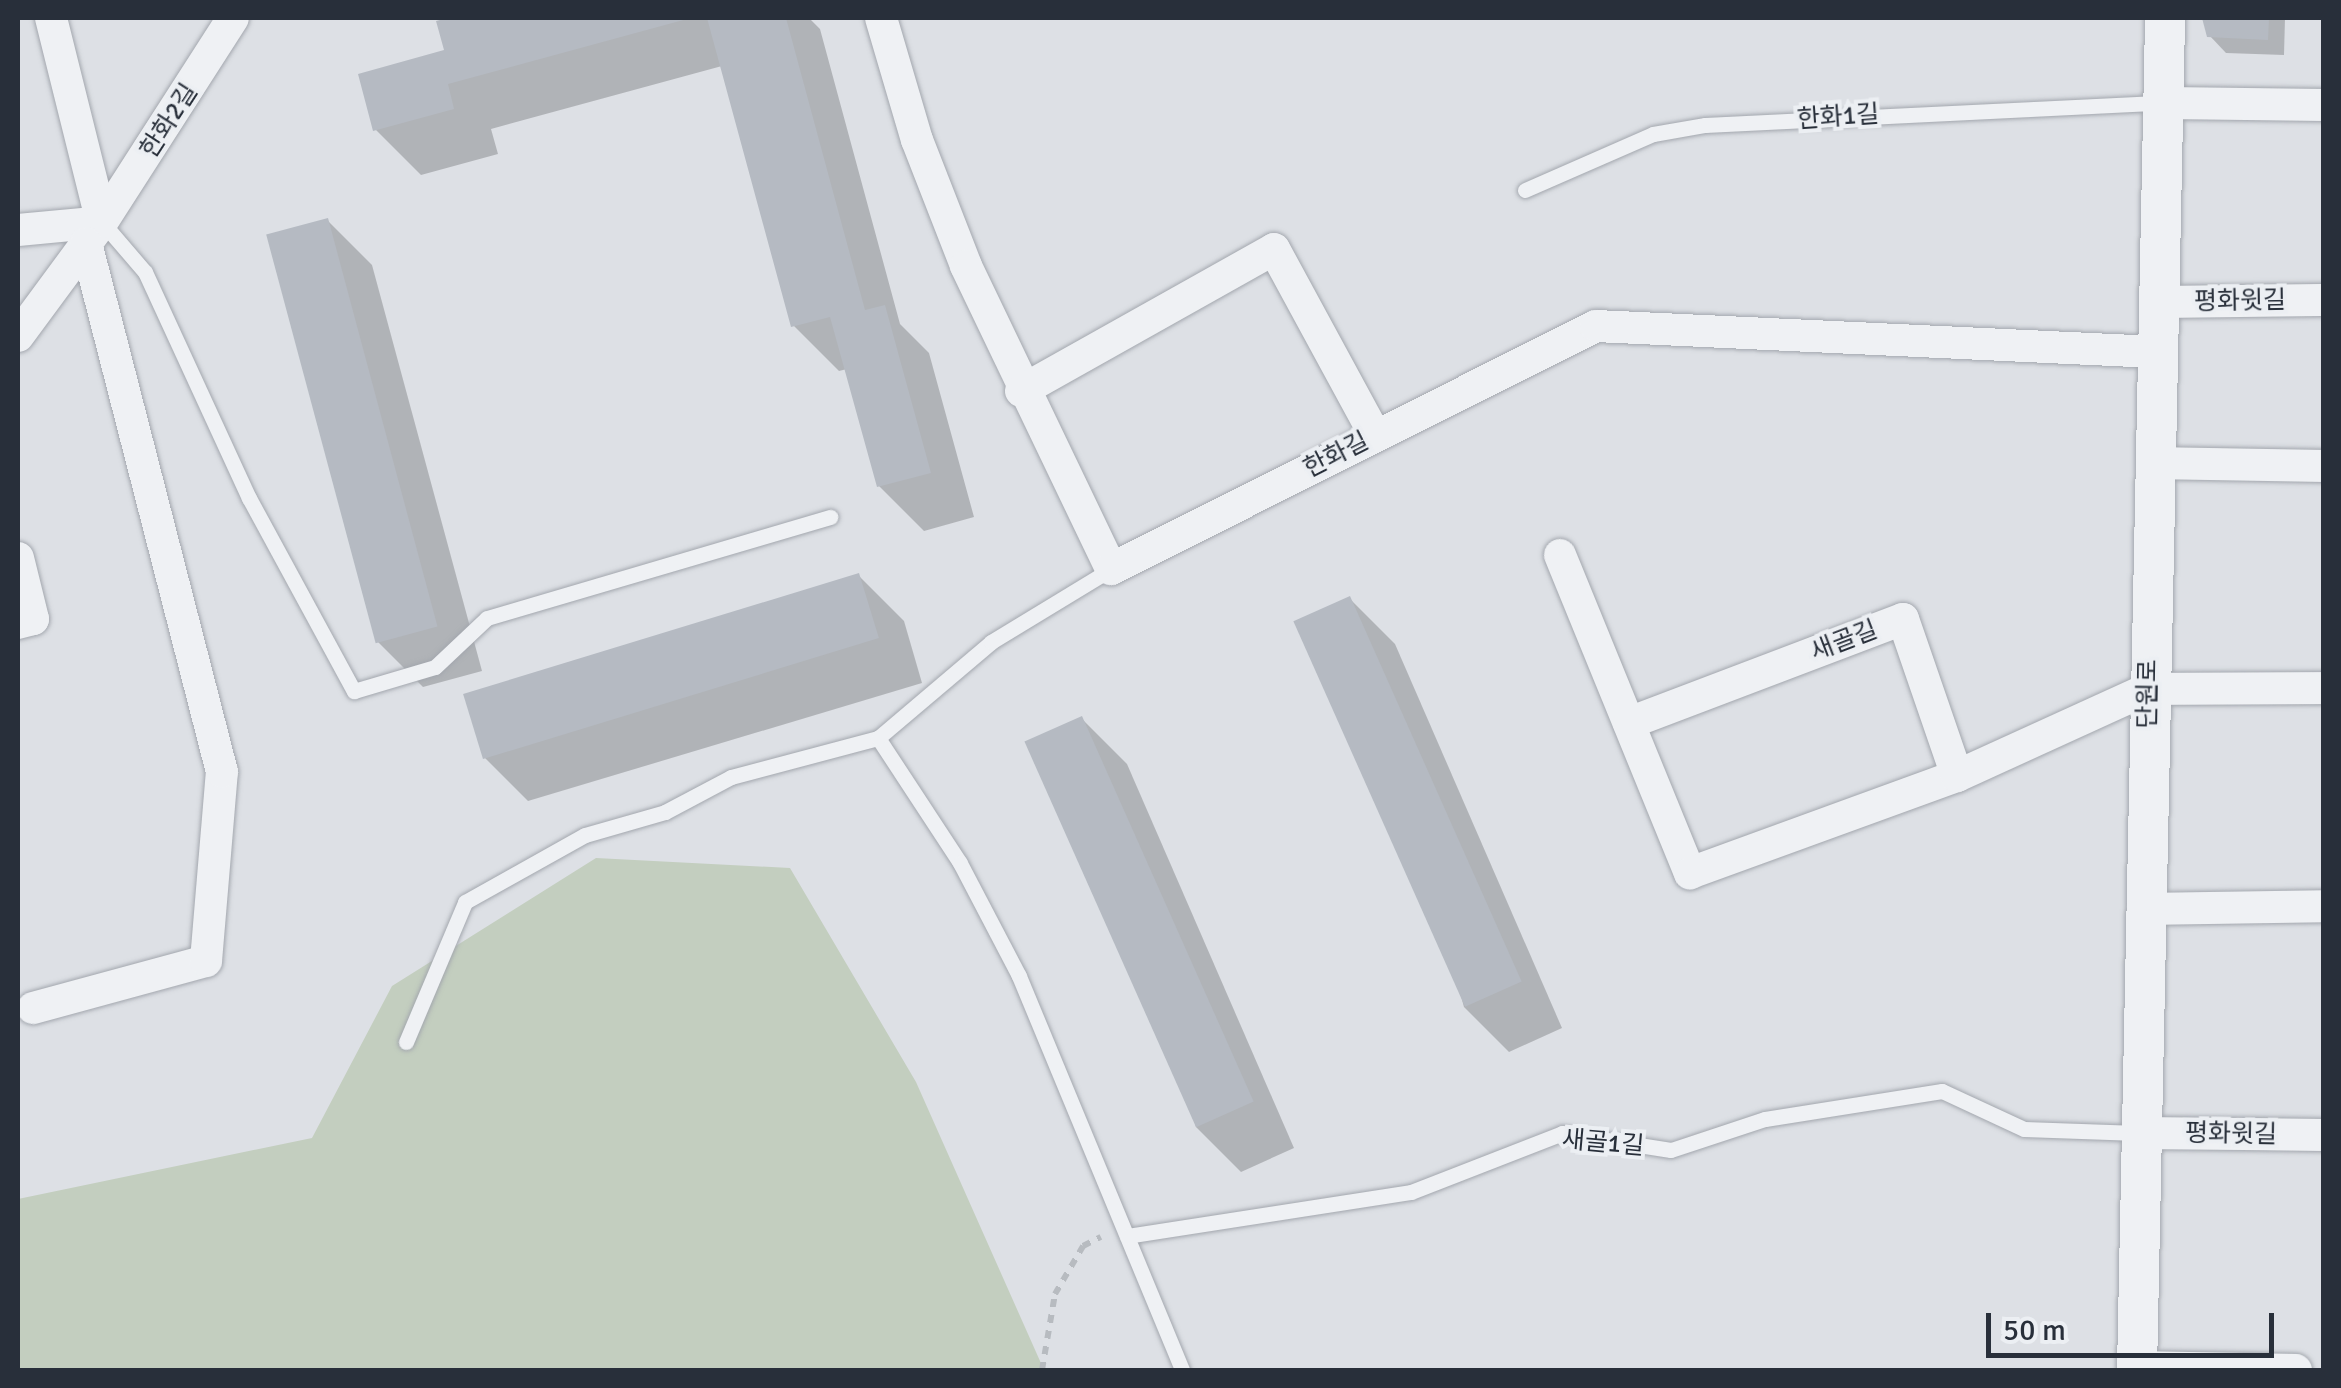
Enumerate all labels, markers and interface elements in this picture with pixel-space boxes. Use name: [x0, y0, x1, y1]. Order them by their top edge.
street label: 한화2길: [134, 78, 204, 164]
street label: 한화1길: [1796, 99, 1880, 135]
street label: 평화윗길: [2194, 285, 2286, 317]
street label: 한화길: [1298, 426, 1374, 484]
street label: 새골길: [1806, 615, 1882, 667]
street label: 단원로: [2132, 659, 2164, 729]
street label: 평화윗길: [2185, 1118, 2277, 1150]
street label: 새골1길: [1561, 1124, 1645, 1162]
scale bar: [1991, 1293, 2278, 1355]
text: 50 m: [2003, 1312, 2066, 1349]

